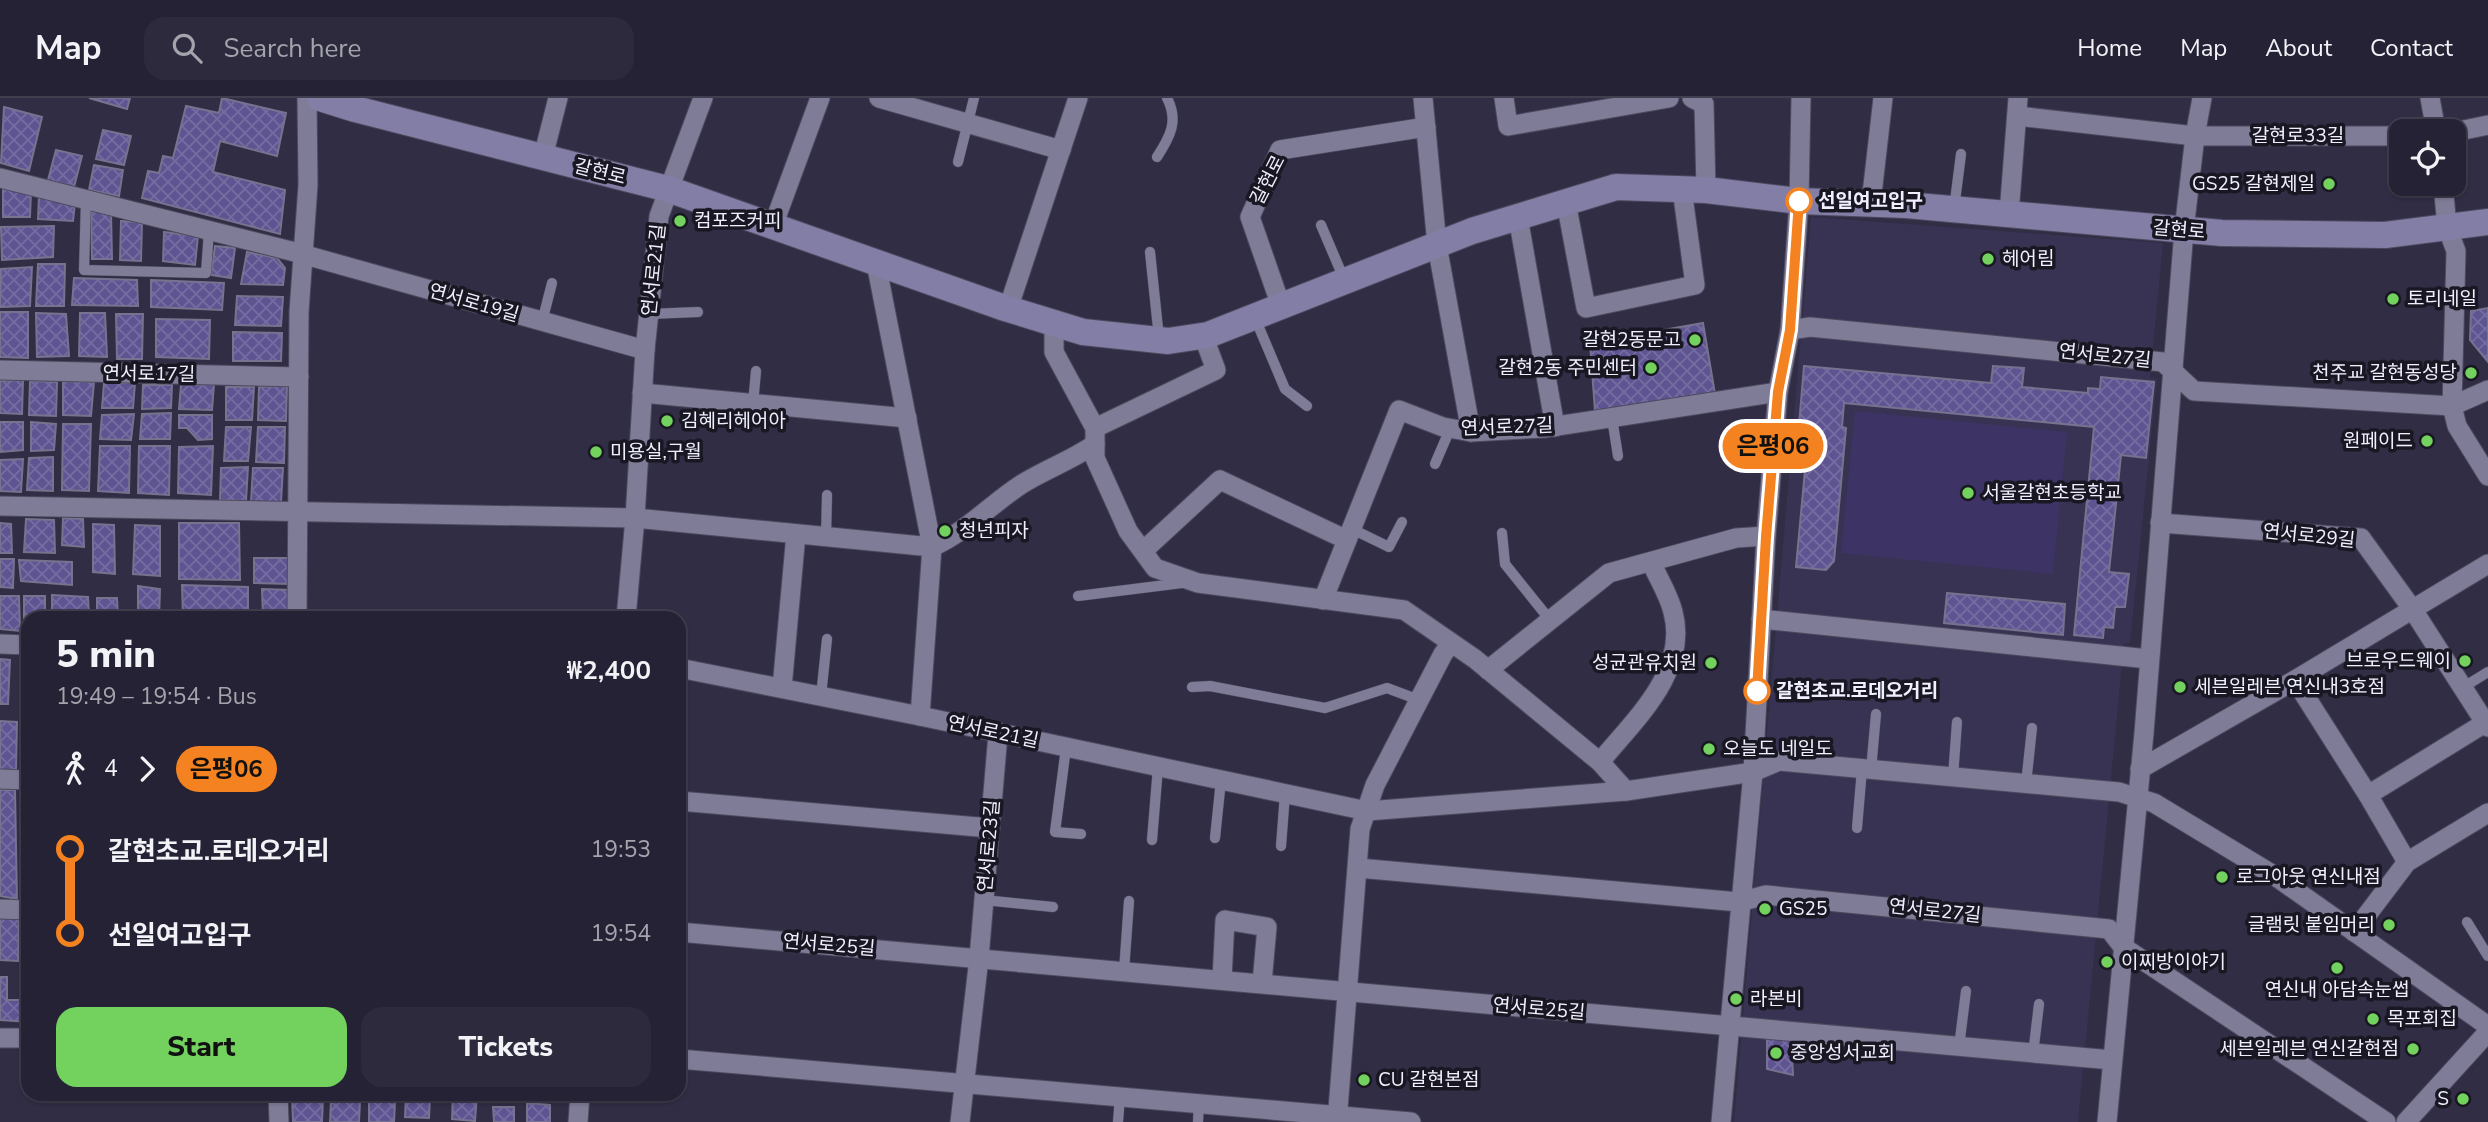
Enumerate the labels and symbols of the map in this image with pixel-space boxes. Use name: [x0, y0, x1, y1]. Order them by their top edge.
street label: 갈현로33길: [2252, 123, 2344, 149]
street label: 갈현로: [1245, 151, 1291, 209]
street label: 갈현로: [571, 153, 629, 191]
place label: GS25 갈현제일: [2192, 171, 2315, 197]
marker: GS25 갈현제일: [2321, 176, 2337, 192]
marker: 선일여고입구: [1786, 188, 1812, 214]
place label: 선일여고입구: [1818, 188, 1923, 214]
place label: 컴포즈커피: [694, 208, 781, 234]
marker: 컴포즈커피: [672, 213, 688, 229]
street label: 갈현로: [2152, 215, 2206, 245]
street label: 연서로21길: [636, 223, 672, 317]
place label: 헤어림: [2002, 246, 2054, 272]
marker: 헤어림: [1980, 251, 1996, 267]
street label: 연서로19길: [426, 278, 522, 328]
place label: 토리네일: [2407, 286, 2477, 312]
marker: 토리네일: [2385, 291, 2401, 307]
place label: 갈현2동문고: [1582, 327, 1681, 353]
marker: 갈현2동문고: [1687, 332, 1703, 348]
street label: 연서로27길: [2058, 338, 2152, 374]
place label: 갈현2동 주민센터: [1498, 355, 1637, 381]
street label: 연서로17길: [102, 360, 196, 388]
marker: 갈현2동 주민센터: [1643, 360, 1659, 376]
place label: 천주교 갈현동성당: [2312, 360, 2457, 386]
marker: 천주교 갈현동성당: [2463, 365, 2479, 381]
place label: 김혜리헤어아: [681, 408, 786, 434]
street label: 연서로27길: [1460, 412, 1554, 442]
marker: 김혜리헤어아: [659, 413, 675, 429]
line badge: 은평06: [1724, 423, 1822, 469]
place label: 원페이드: [2343, 428, 2413, 454]
marker: 원페이드: [2419, 433, 2435, 449]
place label: 미용실,구월: [610, 439, 702, 465]
marker: 미용실,구월: [588, 444, 604, 460]
place label: 서울갈현초등학교: [1982, 480, 2122, 506]
marker: 서울갈현초등학교: [1960, 485, 1976, 501]
place label: 청년피자: [959, 518, 1029, 544]
street label: 연서로29길: [2262, 518, 2356, 554]
marker: 청년피자: [937, 523, 953, 539]
place label: 브로우드웨이: [2346, 648, 2451, 674]
place label: 성균관유치원: [1592, 650, 1697, 676]
marker: 브로우드웨이: [2457, 653, 2473, 669]
marker: 성균관유치원: [1703, 655, 1719, 671]
place label: 세븐일레븐 연신내3호점: [2194, 674, 2385, 700]
marker: 갈현초교.로데오거리: [1744, 678, 1770, 704]
place label: 갈현초교.로데오거리: [1776, 678, 1938, 704]
marker: 세븐일레븐 연신내3호점: [2172, 679, 2188, 695]
street label: 연서로21길: [945, 710, 1041, 754]
place label: 오늘도 네일도: [1723, 736, 1833, 762]
marker: 오늘도 네일도: [1701, 741, 1717, 757]
street label: 연서로23길: [972, 799, 1006, 893]
place label: 로그아웃 연신내점: [2236, 864, 2381, 890]
marker: 로그아웃 연신내점: [2214, 869, 2230, 885]
street label: 연서로27길: [1888, 893, 1982, 929]
place label: GS25: [1779, 896, 1827, 922]
marker: GS25: [1757, 901, 1773, 917]
place label: 글램릿 붙임머리: [2248, 912, 2375, 938]
marker: 글램릿 붙임머리: [2381, 917, 2397, 933]
street label: 연서로25길: [782, 928, 876, 962]
place label: 이찌방이야기: [2121, 949, 2226, 975]
marker: 이찌방이야기: [2099, 954, 2115, 970]
marker: 연신내 아담속눈썹: [2329, 960, 2345, 976]
place label: 연신내 아담속눈썹: [2265, 977, 2409, 1003]
place label: 라본비: [1750, 986, 1802, 1012]
marker: 라본비: [1728, 991, 1744, 1007]
street label: 연서로25길: [1492, 992, 1586, 1026]
place label: 목포회집: [2387, 1006, 2457, 1032]
marker: 목포회집: [2365, 1011, 2381, 1027]
place label: 세븐일레븐 연신갈현점: [2219, 1036, 2399, 1062]
place label: 중앙성서교회: [1790, 1040, 1895, 1066]
marker: 세븐일레븐 연신갈현점: [2405, 1041, 2421, 1057]
marker: 중앙성서교회: [1768, 1045, 1784, 1061]
place label: CU 갈현본점: [1378, 1067, 1479, 1093]
marker: CU 갈현본점: [1356, 1072, 1372, 1088]
place label: S: [2437, 1086, 2449, 1112]
marker: S: [2455, 1091, 2471, 1107]

